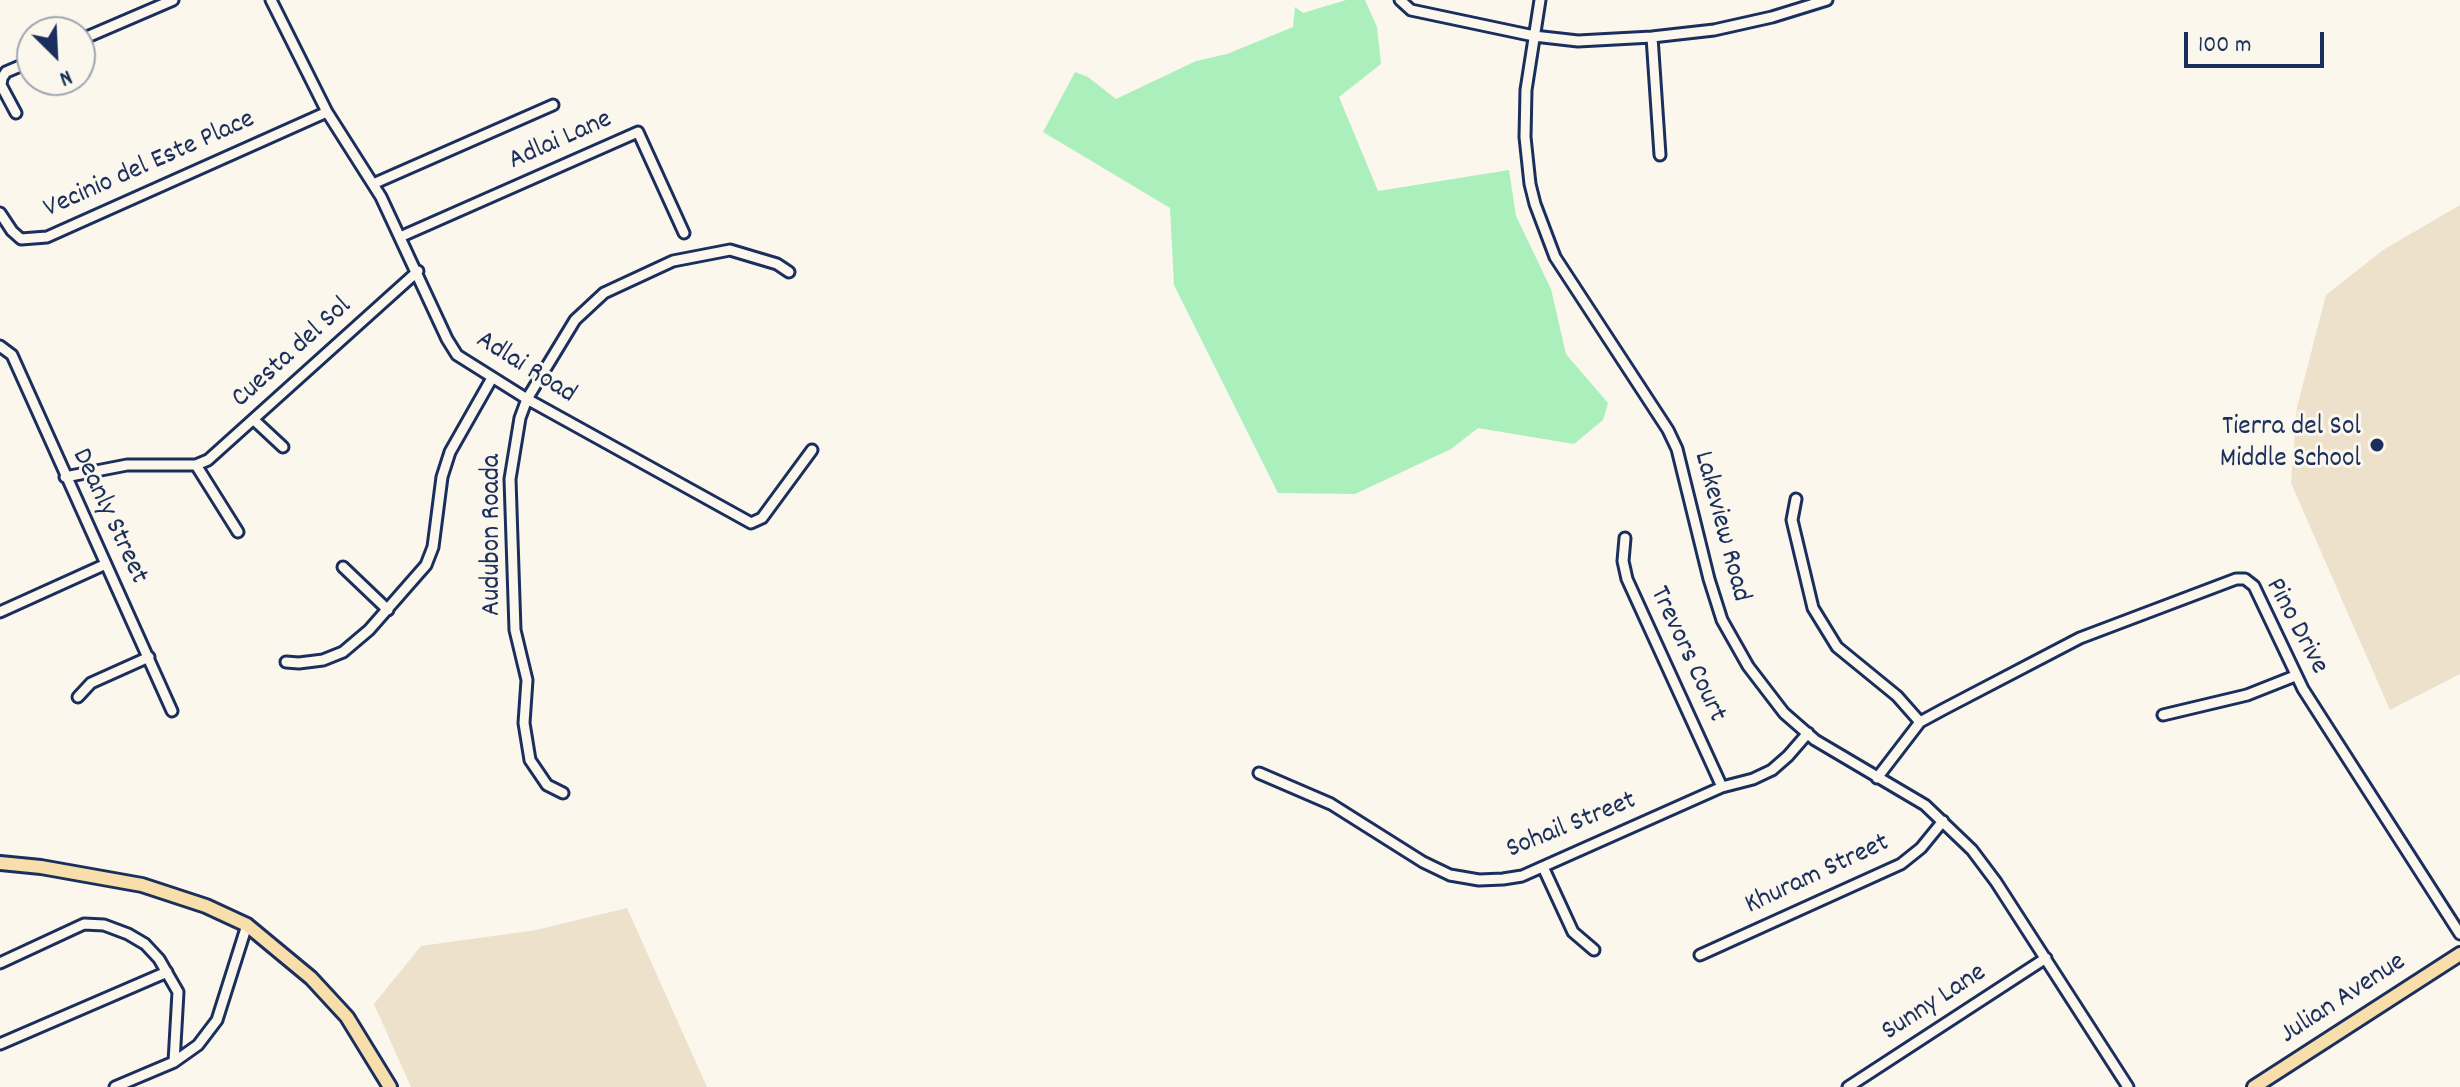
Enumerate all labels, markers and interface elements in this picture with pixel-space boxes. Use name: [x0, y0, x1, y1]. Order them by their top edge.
north arrow: [16, 16, 96, 96]
scale bar: [2188, 16, 2328, 66]
text: 100 m: [2198, 29, 2251, 63]
text: N: [54, 60, 76, 93]
street label: Vecinio del Este Place: [39, 104, 261, 228]
street label: Adlai Lane: [504, 104, 618, 180]
street label: Cuesta del Sol: [226, 291, 360, 417]
street label: Adlai Road: [469, 325, 581, 413]
place label: Tierra del Sol Middle School: [2220, 412, 2361, 478]
marker: Tierra del Sol Middle School: [2368, 436, 2386, 454]
street label: Deanly Street: [62, 444, 154, 590]
street label: Lakeview Road: [1684, 448, 1756, 606]
street label: Audubon Roada: [477, 454, 511, 616]
street label: Pino Drive: [2256, 573, 2334, 681]
street label: Trevors Court: [1640, 582, 1732, 728]
street label: Sohail Street: [1502, 786, 1642, 868]
street label: Khuram Street: [1741, 828, 1895, 924]
street label: Julian Avenue: [2275, 947, 2413, 1053]
street label: Sunny Lane: [1876, 958, 1994, 1050]

